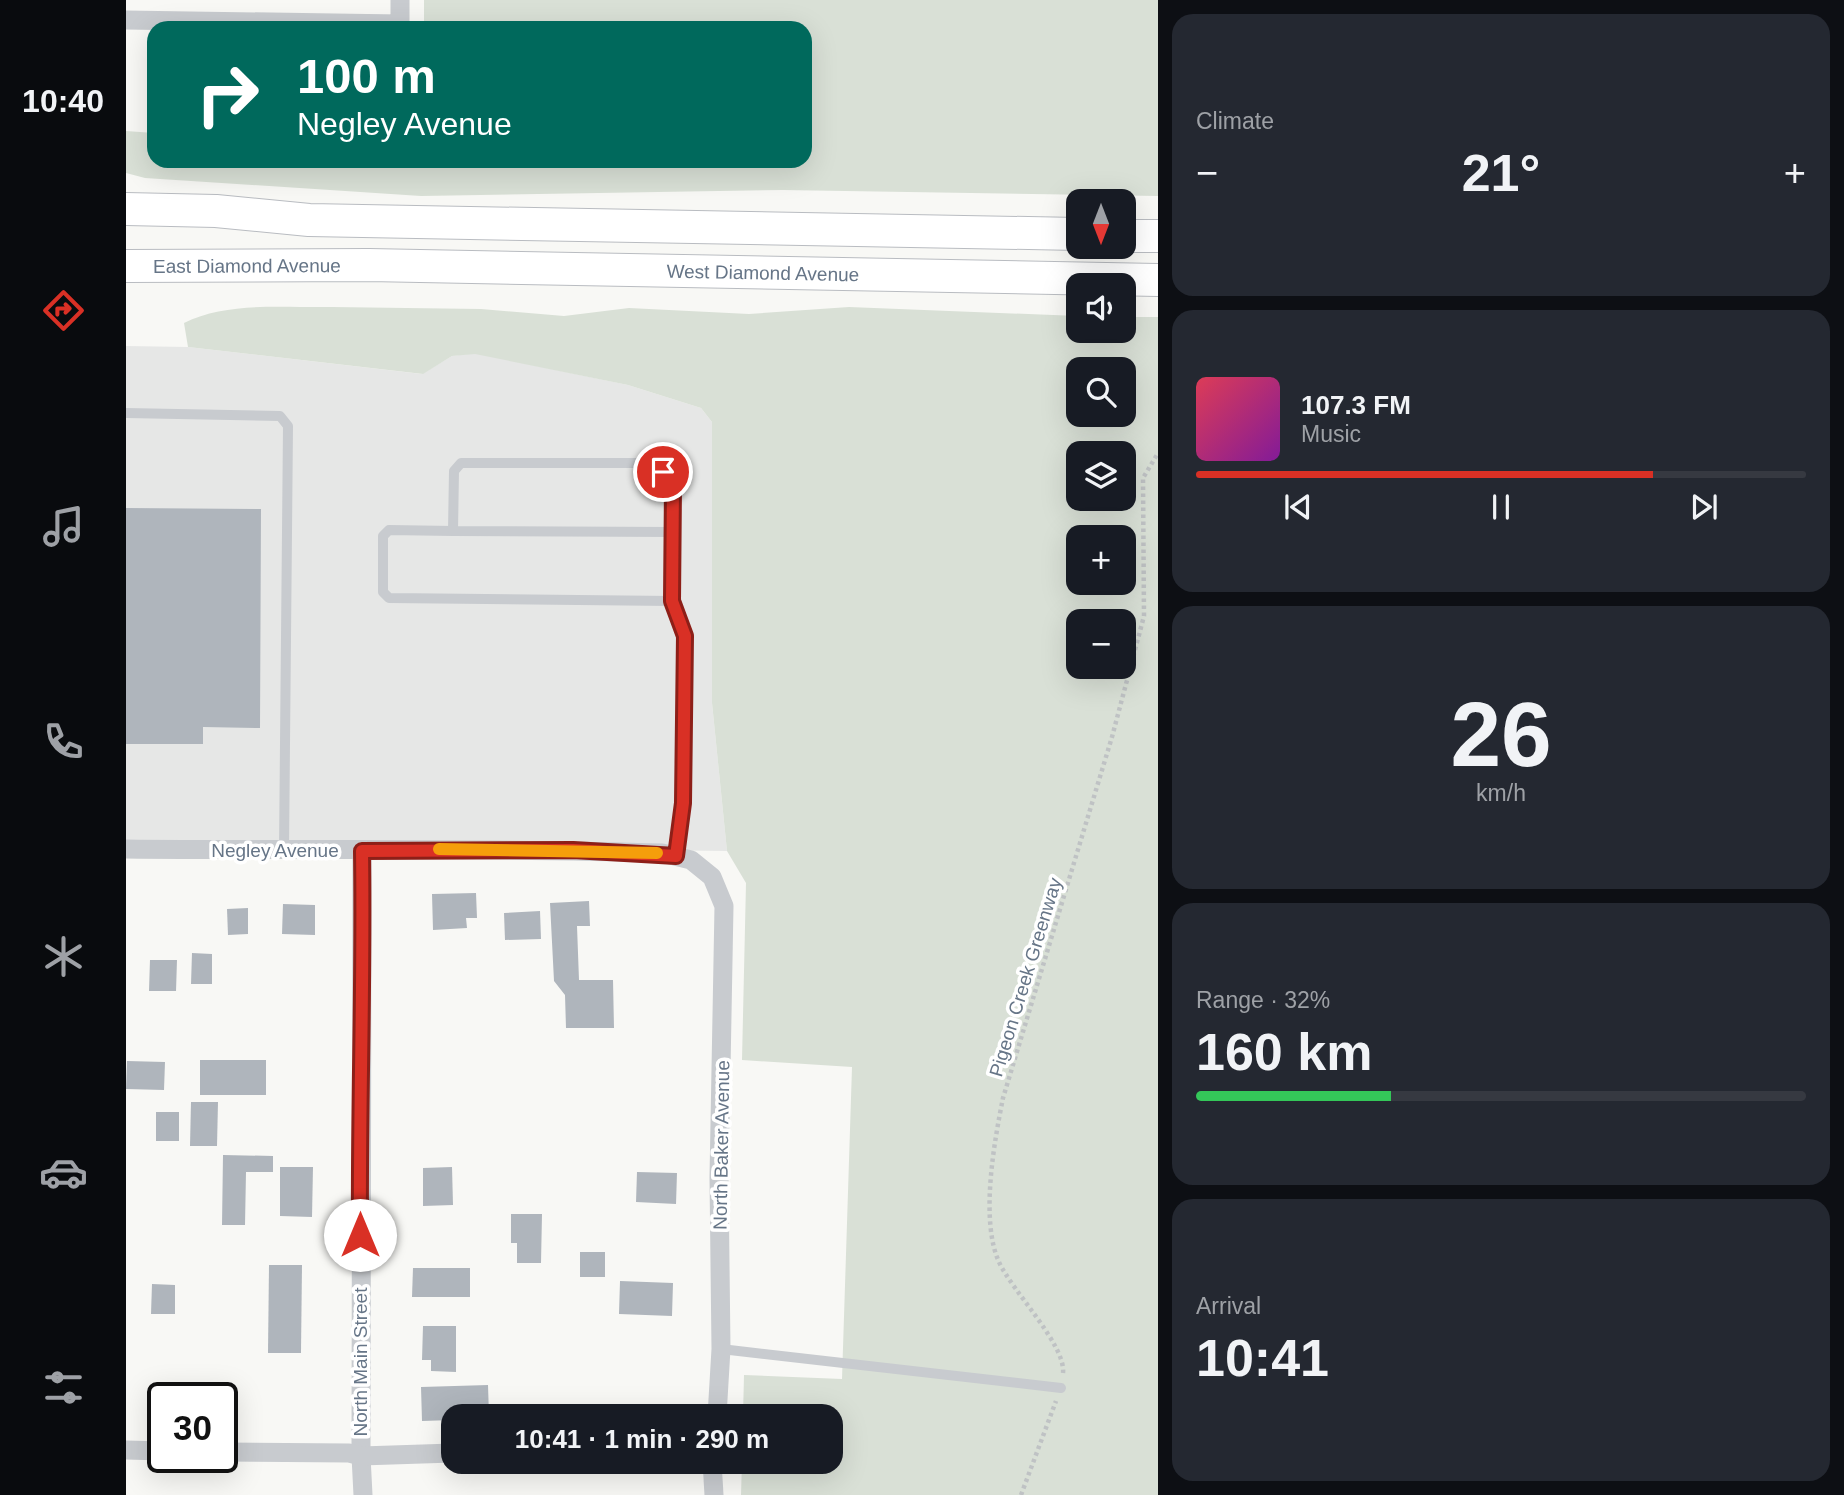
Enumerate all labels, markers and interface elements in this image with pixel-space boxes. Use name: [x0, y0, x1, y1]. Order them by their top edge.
icon: right: [182, 49, 273, 140]
text: 100 m: [297, 49, 436, 103]
text: 10:40: [22, 83, 104, 119]
text: Negley Avenue: [297, 106, 512, 142]
text: Climate: [1196, 108, 1274, 134]
text: 21°: [1462, 144, 1540, 202]
text: −: [1196, 152, 1218, 194]
text: +: [1784, 152, 1806, 194]
north arrow: [1066, 189, 1136, 259]
map controls: [1066, 189, 1136, 679]
street label: East Diamond Avenue: [153, 255, 341, 277]
street label: West Diamond Avenue: [666, 261, 859, 285]
button: sound: [1066, 273, 1136, 343]
icon: directions: [39, 286, 88, 335]
button: search: [1066, 357, 1136, 427]
text: 107.3 FM: [1301, 390, 1411, 420]
text: Music: [1301, 421, 1361, 447]
button: layers: [1066, 441, 1136, 511]
pin: [633, 442, 693, 502]
icon: arrive: [644, 453, 682, 491]
icon: previous: [1279, 488, 1317, 526]
icon: pause: [1482, 488, 1520, 526]
icon: next: [1685, 488, 1723, 526]
icon: music: [39, 502, 88, 551]
button: +: [1066, 525, 1136, 595]
button: −: [1066, 609, 1136, 679]
text: 26: [1450, 684, 1552, 785]
icon: phone: [39, 717, 88, 766]
text: km/h: [1476, 780, 1526, 806]
street label: Negley Avenue: [211, 840, 339, 861]
street label: Pigeon Creek Greenway: [985, 875, 1066, 1079]
icon: climate: [39, 932, 88, 981]
text: Range · 32%: [1196, 987, 1330, 1013]
text: 160 km: [1196, 1023, 1372, 1081]
street label: North Baker Avenue: [710, 1060, 733, 1230]
icon: car: [39, 1148, 88, 1197]
position arrow: [323, 1198, 397, 1272]
street label: North Main Street: [350, 1287, 371, 1436]
text: Arrival: [1196, 1293, 1261, 1319]
text: 10:41: [1196, 1329, 1329, 1387]
icon: filters: [39, 1363, 88, 1412]
speed limit sign: 30: [147, 1382, 238, 1473]
text: 10:41 · 1 min · 290 m: [515, 1424, 769, 1454]

